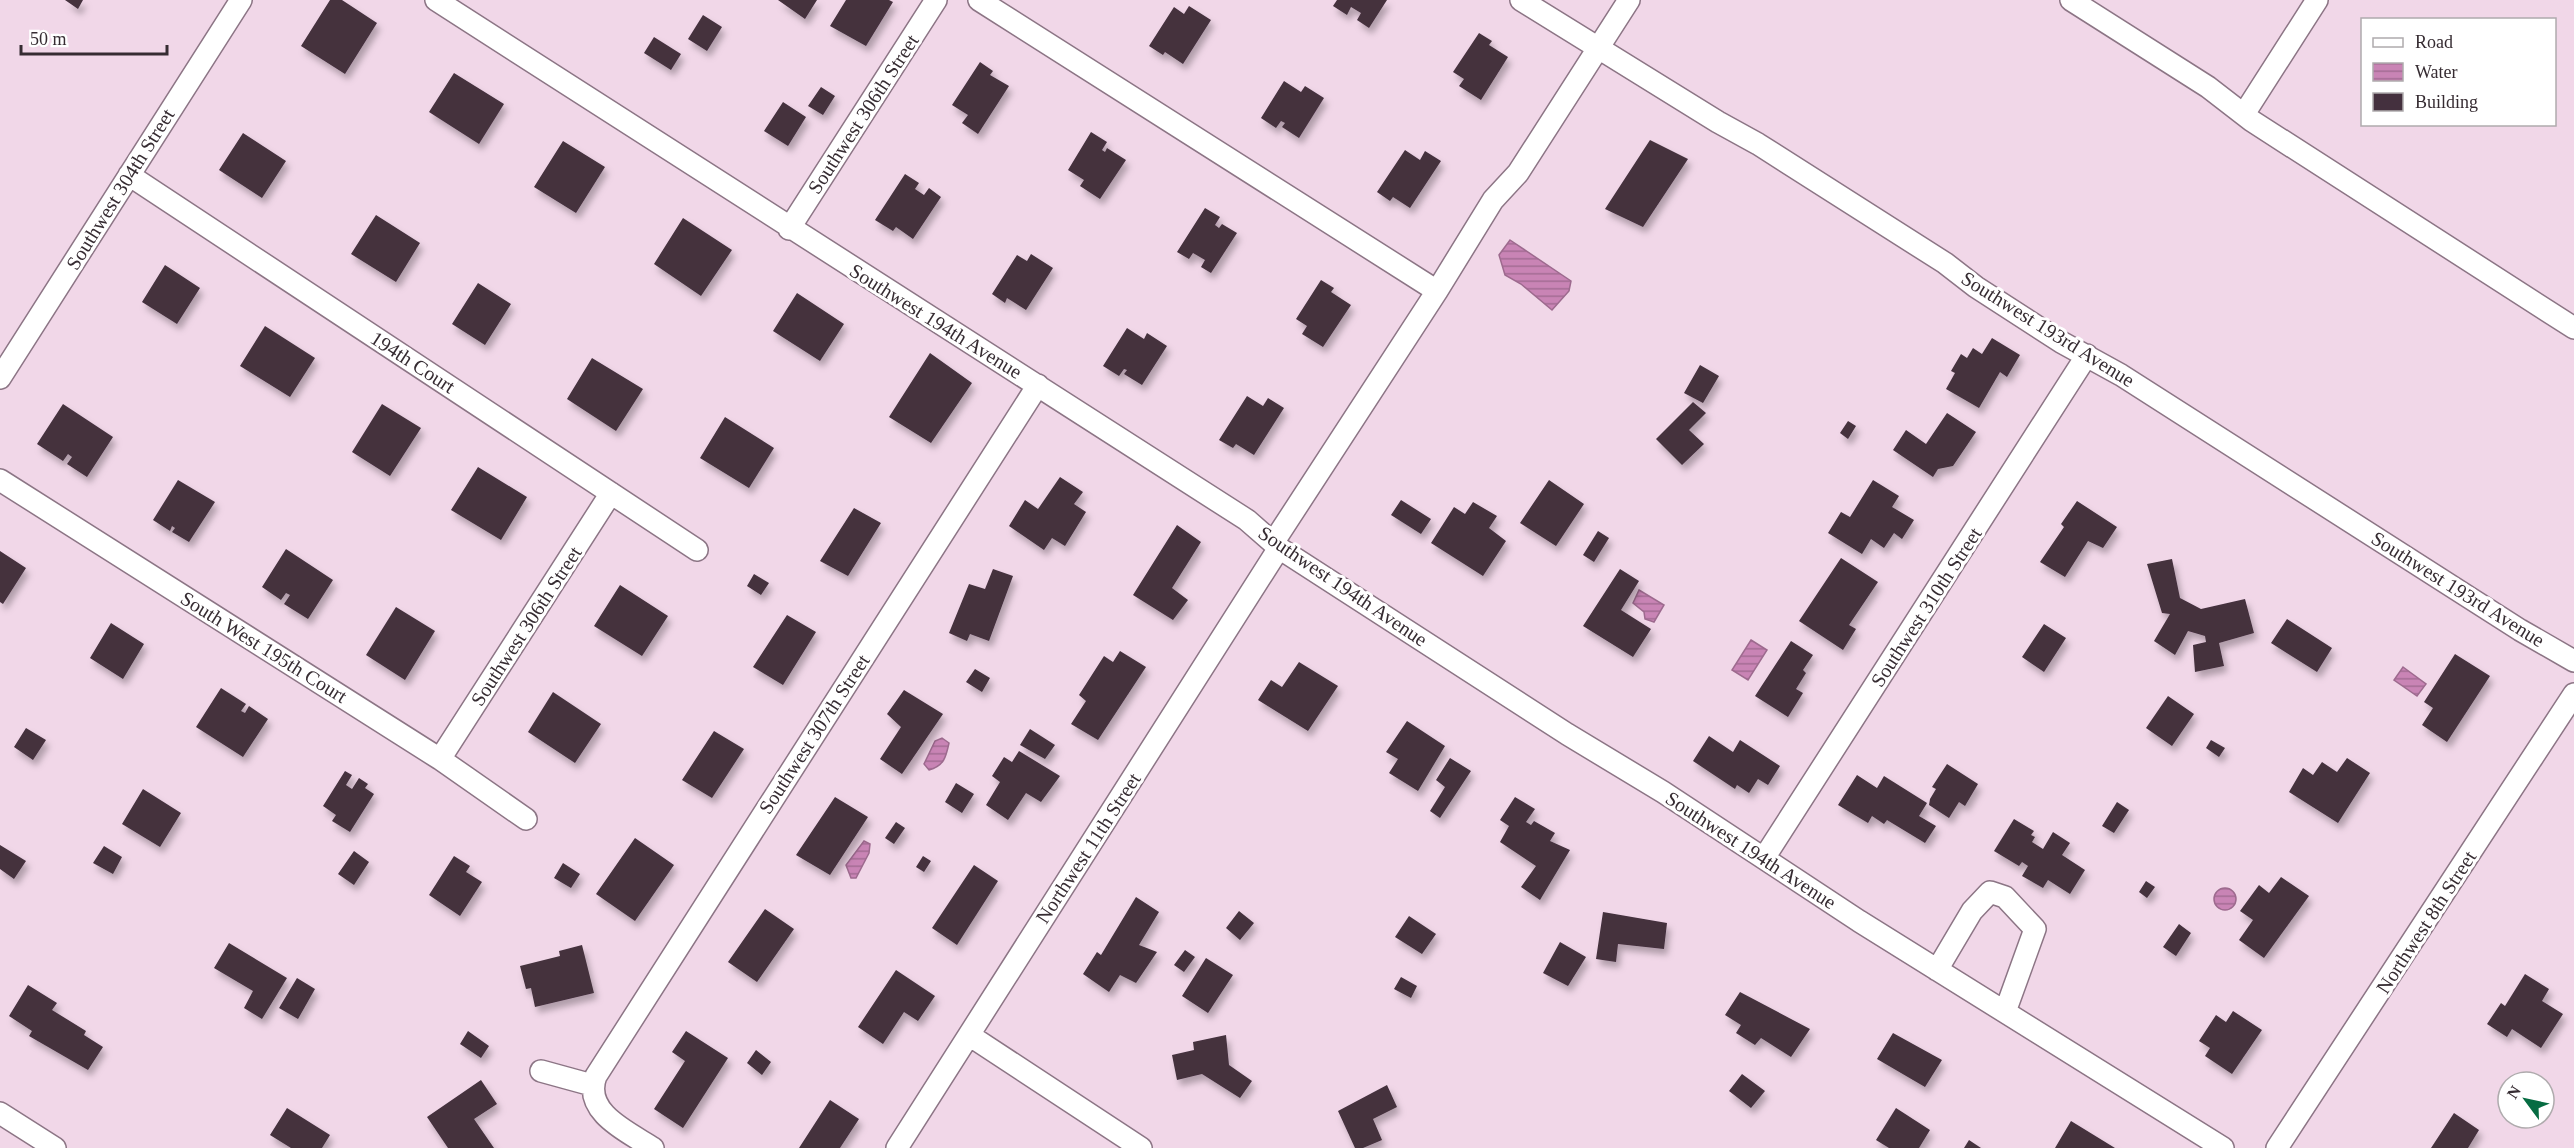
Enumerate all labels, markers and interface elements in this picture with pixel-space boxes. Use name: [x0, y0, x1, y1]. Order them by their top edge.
scale bar: [21, 18, 166, 56]
legend: [2361, 18, 2556, 126]
text: 50 m: [30, 29, 67, 49]
street label: Southwest 306th Street: [803, 30, 923, 198]
text: Road: [2415, 32, 2453, 52]
text: Water: [2415, 62, 2458, 82]
text: Building: [2415, 92, 2478, 112]
street label: Southwest 304th Street: [62, 104, 179, 274]
street label: Southwest 194th Avenue: [846, 259, 1026, 383]
street label: Southwest 193rd Avenue: [1958, 267, 2139, 391]
street label: 194th Court: [367, 327, 460, 398]
street label: Southwest 194th Avenue: [1255, 521, 1432, 651]
street label: Southwest 310th Street: [1866, 523, 1986, 691]
street label: Southwest 193rd Avenue: [2368, 527, 2549, 651]
street label: Southwest 306th Street: [466, 542, 586, 710]
street label: South West 195th Court: [177, 587, 352, 707]
street label: Southwest 307th Street: [754, 650, 874, 818]
street label: Northwest 11th Street: [1031, 768, 1145, 927]
street label: Southwest 194th Avenue: [1662, 787, 1840, 913]
street label: Northwest 8th Street: [2372, 846, 2481, 997]
north arrow: [2496, 1070, 2556, 1130]
text: N: [2504, 1082, 2524, 1102]

